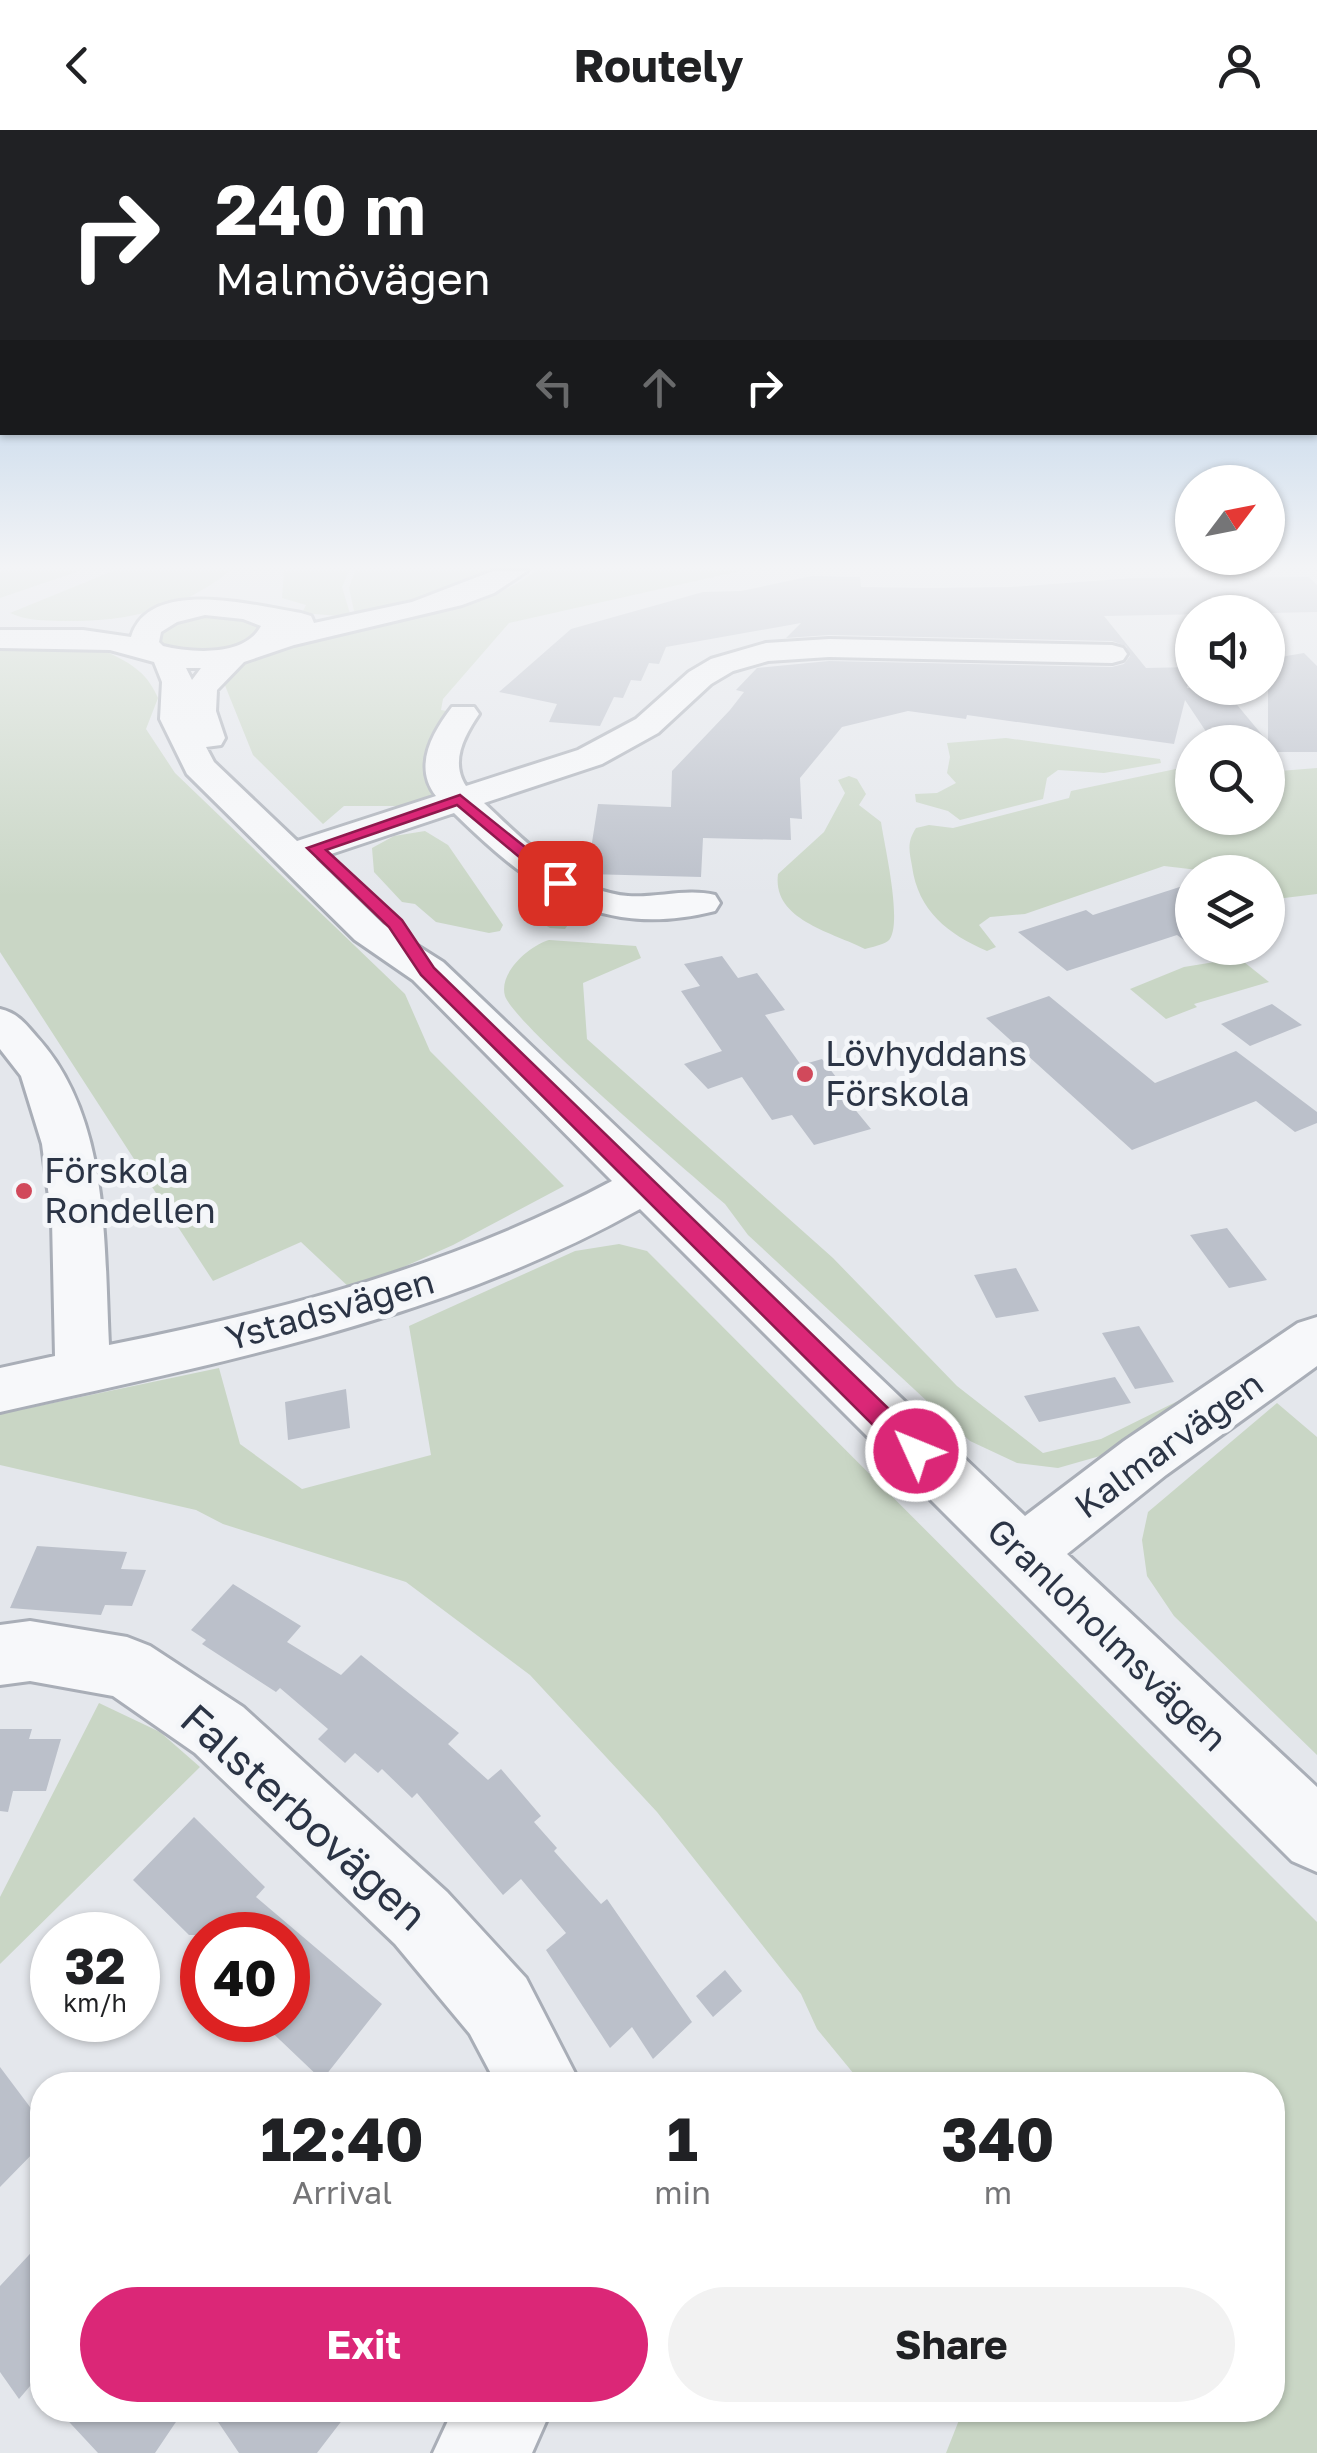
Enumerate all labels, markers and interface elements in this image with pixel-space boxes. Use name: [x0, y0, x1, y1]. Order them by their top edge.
icon: back: [50, 38, 105, 93]
text: Routely: [573, 38, 744, 92]
icon: person: [1212, 38, 1267, 93]
text: 240 m: [215, 166, 426, 250]
icon: right: [50, 170, 180, 300]
text: Malmövägen: [215, 251, 491, 305]
icon: left: [527, 360, 582, 415]
icon: ahead: [632, 360, 687, 415]
icon: right: [737, 360, 792, 415]
north arrow: [1175, 465, 1285, 575]
map controls: [1175, 465, 1285, 965]
button: sound: [1175, 595, 1285, 705]
button: search: [1175, 725, 1285, 835]
pin: [518, 841, 603, 926]
button: layers: [1175, 855, 1285, 965]
icon: arrive: [533, 856, 588, 911]
place label: Lövhyddans Förskola: [825, 1032, 1027, 1114]
marker: Lövhyddans Förskola: [794, 1063, 816, 1085]
place label: Förskola Rondellen: [44, 1149, 216, 1231]
marker: Förskola Rondellen: [13, 1180, 35, 1202]
street label: Ystadsvägen: [221, 1259, 439, 1359]
street label: Kalmarvägen: [1066, 1362, 1271, 1527]
position arrow: [864, 1399, 968, 1503]
street label: Granloholmsvägen: [979, 1509, 1236, 1759]
street label: Falsterbovägen: [171, 1693, 438, 1940]
speed limit sign: 40: [180, 1912, 310, 2042]
text: 32: [64, 1935, 125, 1995]
text: km/h: [63, 1987, 127, 2018]
text: 12:40: [261, 2102, 424, 2174]
text: 1: [667, 2102, 698, 2174]
text: 340: [941, 2102, 1054, 2174]
text: Arrival: [292, 2173, 392, 2211]
text: min: [654, 2173, 711, 2211]
text: m: [984, 2173, 1012, 2211]
button: Exit: [80, 2287, 648, 2402]
button: Share: [668, 2287, 1235, 2402]

